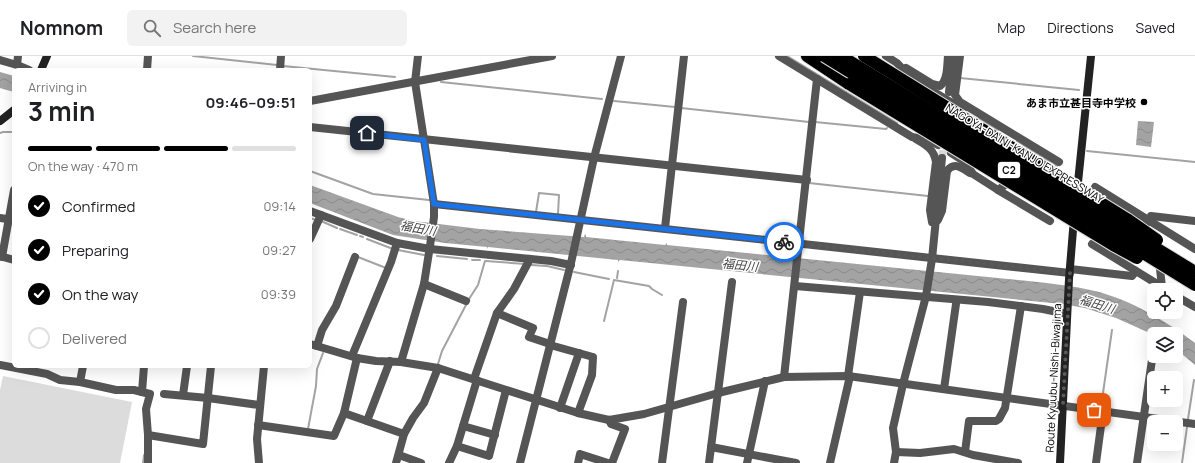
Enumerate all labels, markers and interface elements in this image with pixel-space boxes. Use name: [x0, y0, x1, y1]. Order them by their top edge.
search box: [127, 10, 407, 46]
text: Nomnom: [20, 15, 103, 41]
icon: search: [141, 17, 163, 39]
text: Search here: [173, 17, 256, 38]
text: Map: [997, 18, 1025, 37]
text: Directions: [1047, 18, 1114, 37]
text: Saved: [1136, 18, 1175, 37]
text: Arriving in: [28, 78, 87, 96]
text: 09:46–09:51: [205, 92, 296, 113]
text: 3 min: [28, 93, 95, 129]
place label: あま市立甚目寺中学校: [1026, 95, 1136, 110]
marker: あま市立甚目寺中学校: [1139, 97, 1149, 107]
street label: NAGOYA-DAINI-KANJO EXPRESSWAY: [943, 100, 1108, 207]
pin: [350, 116, 384, 150]
icon: home: [356, 122, 378, 144]
text: On the way · 470 m: [28, 157, 138, 175]
road number: C2: [998, 162, 1020, 178]
icon: check: [28, 195, 50, 217]
text: Confirmed: [62, 196, 135, 217]
text: 09:14: [263, 197, 296, 215]
water label: 福田川: [399, 217, 439, 240]
courier: [764, 222, 804, 262]
icon: bike: [773, 231, 795, 253]
icon: check: [28, 239, 50, 261]
text: Preparing: [62, 240, 129, 261]
text: 09:27: [262, 241, 296, 259]
water label: 福田川: [721, 255, 761, 276]
icon: check: [28, 283, 50, 305]
map controls: [1147, 283, 1183, 451]
button: locate: [1147, 283, 1183, 319]
text: On the way: [62, 284, 138, 305]
text: 09:39: [261, 285, 296, 303]
water label: 福田川: [1077, 291, 1119, 318]
street label: Route Kyuubu-Nishi-Biwajima: [1042, 303, 1064, 453]
button: layers: [1147, 327, 1183, 363]
text: Delivered: [62, 328, 127, 349]
button: +: [1147, 371, 1183, 407]
pin: [1077, 393, 1111, 427]
icon: bag: [1083, 399, 1105, 421]
button: −: [1147, 415, 1183, 451]

